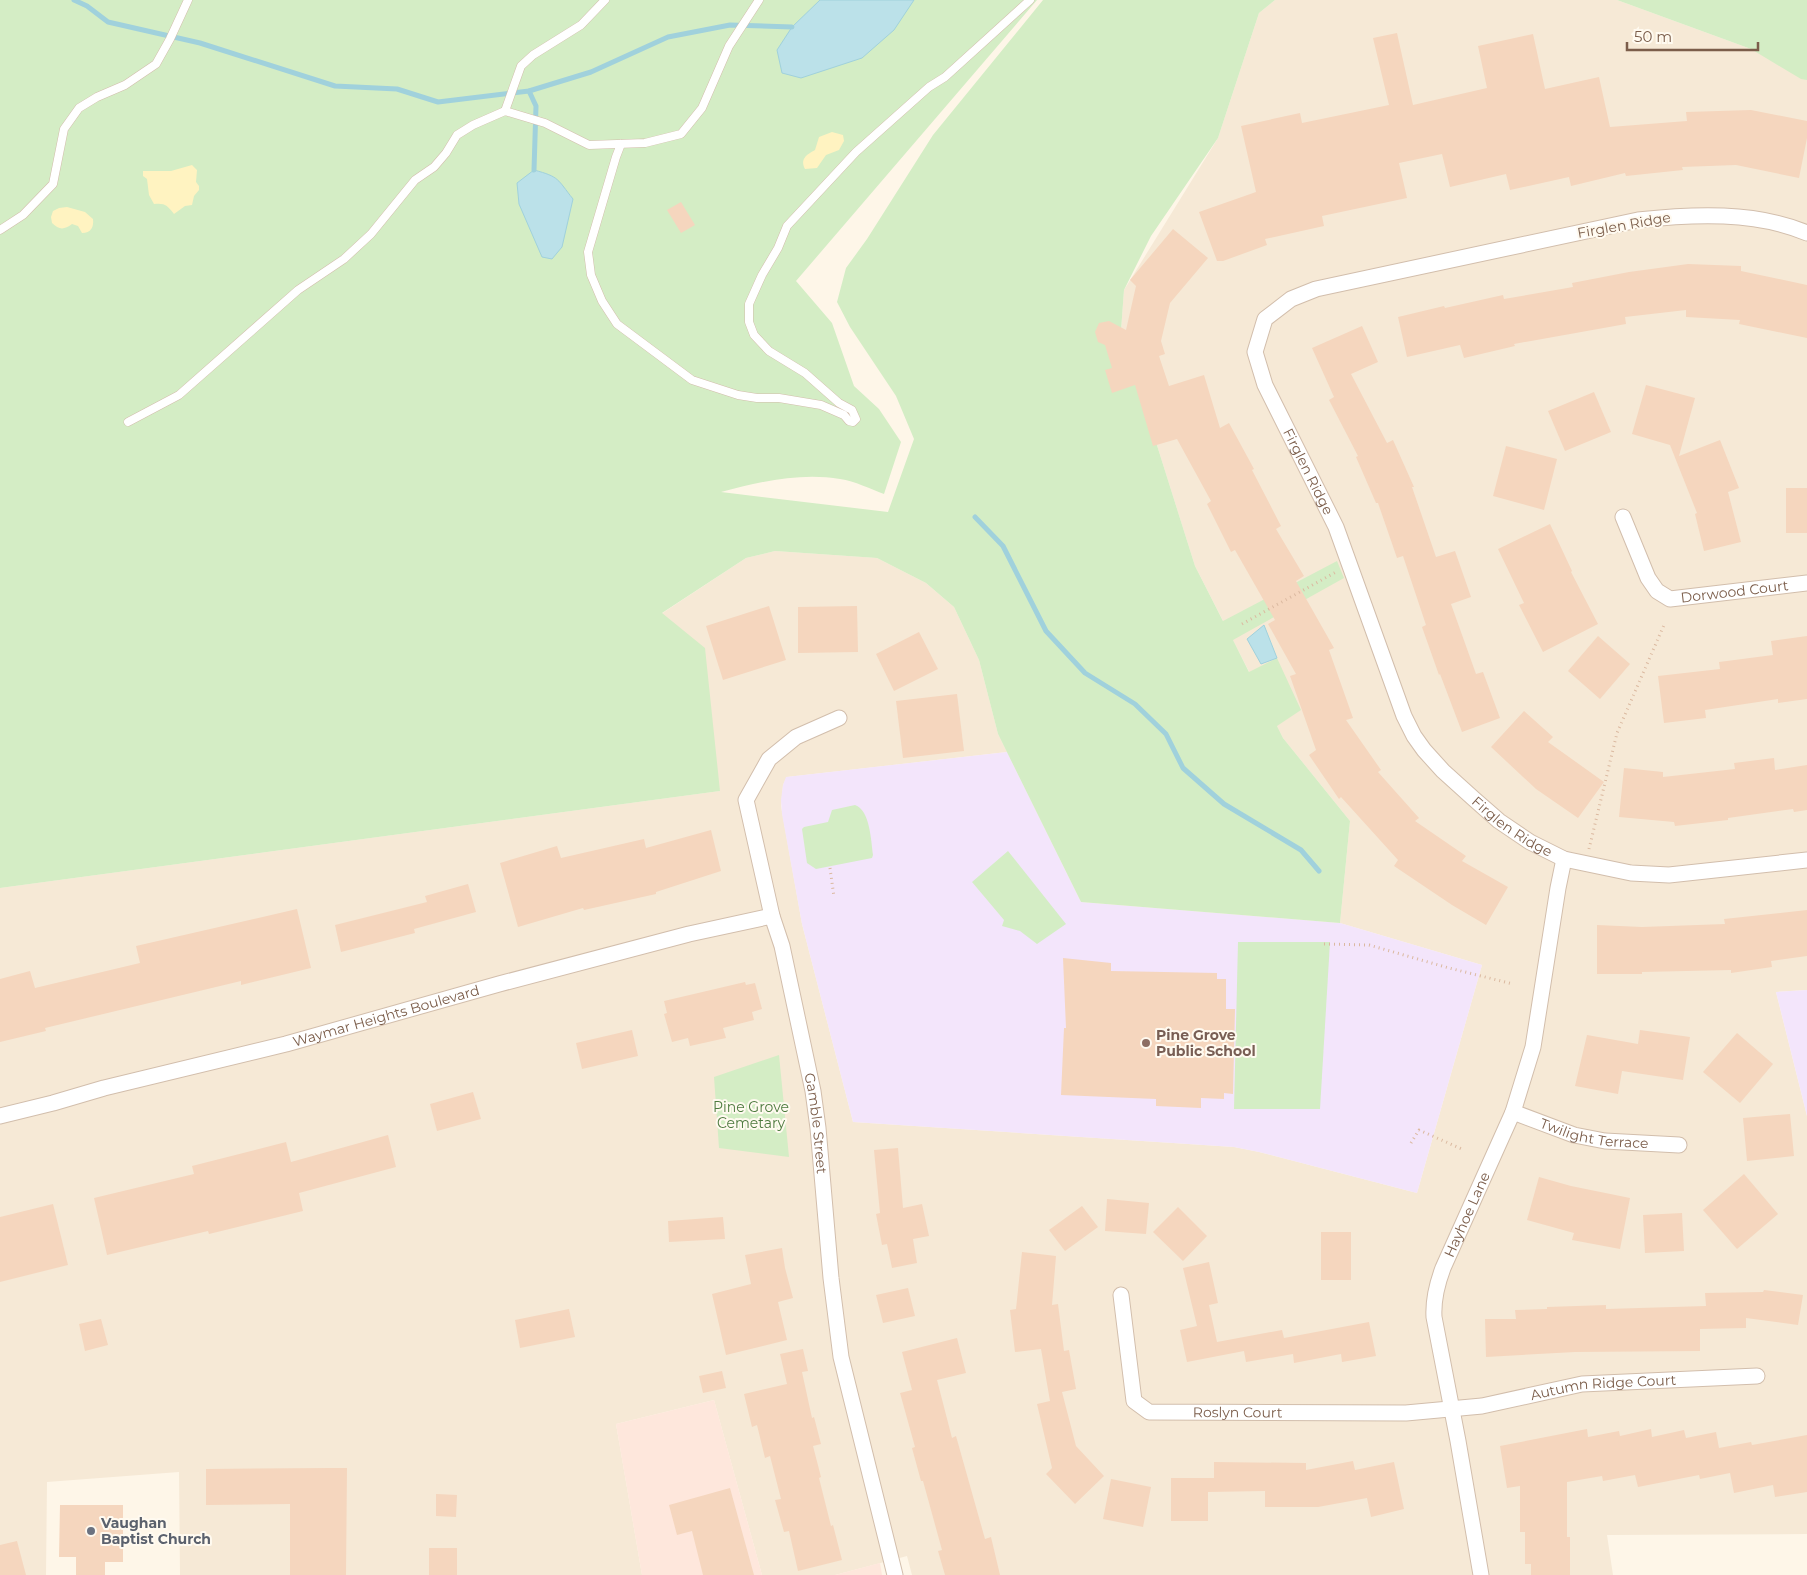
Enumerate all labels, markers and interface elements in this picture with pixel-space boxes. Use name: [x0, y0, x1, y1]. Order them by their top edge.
scale bar: [1627, 20, 1758, 52]
text: 50 m: [1634, 27, 1672, 46]
street label: Firglen Ridge: [1576, 208, 1672, 242]
street label: Firglen Ridge: [1279, 425, 1337, 518]
street label: Dorwood Court: [1680, 576, 1790, 607]
street label: Firglen Ridge: [1468, 792, 1555, 861]
street label: Waymar Heights Boulevard: [291, 981, 482, 1051]
place label: Pine Grove Public School: [1156, 1026, 1256, 1060]
marker: Pine Grove Public School: [1140, 1037, 1152, 1049]
street label: Gamble Street: [800, 1071, 831, 1175]
park label: Pine Grove Cemetary: [713, 1098, 789, 1132]
street label: Twilight Terrace: [1538, 1114, 1649, 1152]
street label: Hayhoe Lane: [1440, 1169, 1494, 1260]
street label: Autumn Ridge Court: [1529, 1371, 1677, 1404]
street label: Roslyn Court: [1193, 1403, 1283, 1422]
place label: Vaughan Baptist Church: [100, 1514, 211, 1548]
marker: Vaughan Baptist Church: [85, 1525, 97, 1537]

